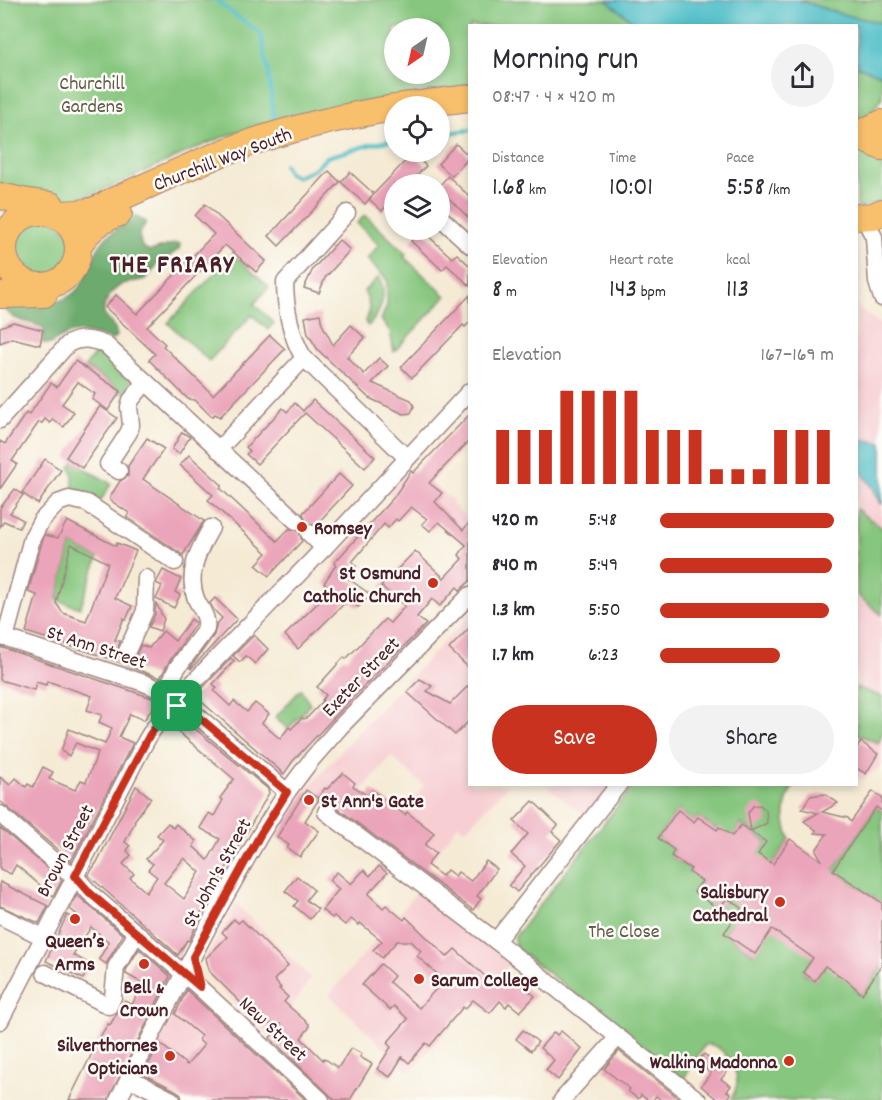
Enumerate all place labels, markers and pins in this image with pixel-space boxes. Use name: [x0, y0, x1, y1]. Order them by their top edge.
place label: Romsey: [314, 516, 373, 544]
marker: Romsey: [295, 520, 309, 534]
place label: St Osmund Catholic Church: [303, 561, 421, 612]
marker: St Osmund Catholic Church: [426, 576, 440, 590]
pin: [151, 680, 202, 731]
place label: St Ann's Gate: [321, 789, 424, 817]
marker: St Ann's Gate: [302, 793, 316, 807]
place label: Salisbury Cathedral: [692, 880, 769, 931]
marker: Salisbury Cathedral: [773, 895, 787, 909]
marker: Queen’s Arms: [68, 912, 82, 926]
place label: Queen’s Arms: [45, 929, 105, 980]
marker: Bell & Crown: [137, 957, 151, 971]
place label: Sarum College: [431, 968, 538, 996]
marker: Sarum College: [412, 972, 426, 986]
place label: Bell & Crown: [120, 975, 168, 1026]
place label: Silverthornes Opticians: [57, 1033, 158, 1084]
marker: Silverthornes Opticians: [163, 1049, 177, 1063]
place label: Walking Madonna: [650, 1050, 778, 1078]
marker: Walking Madonna: [782, 1054, 796, 1068]

